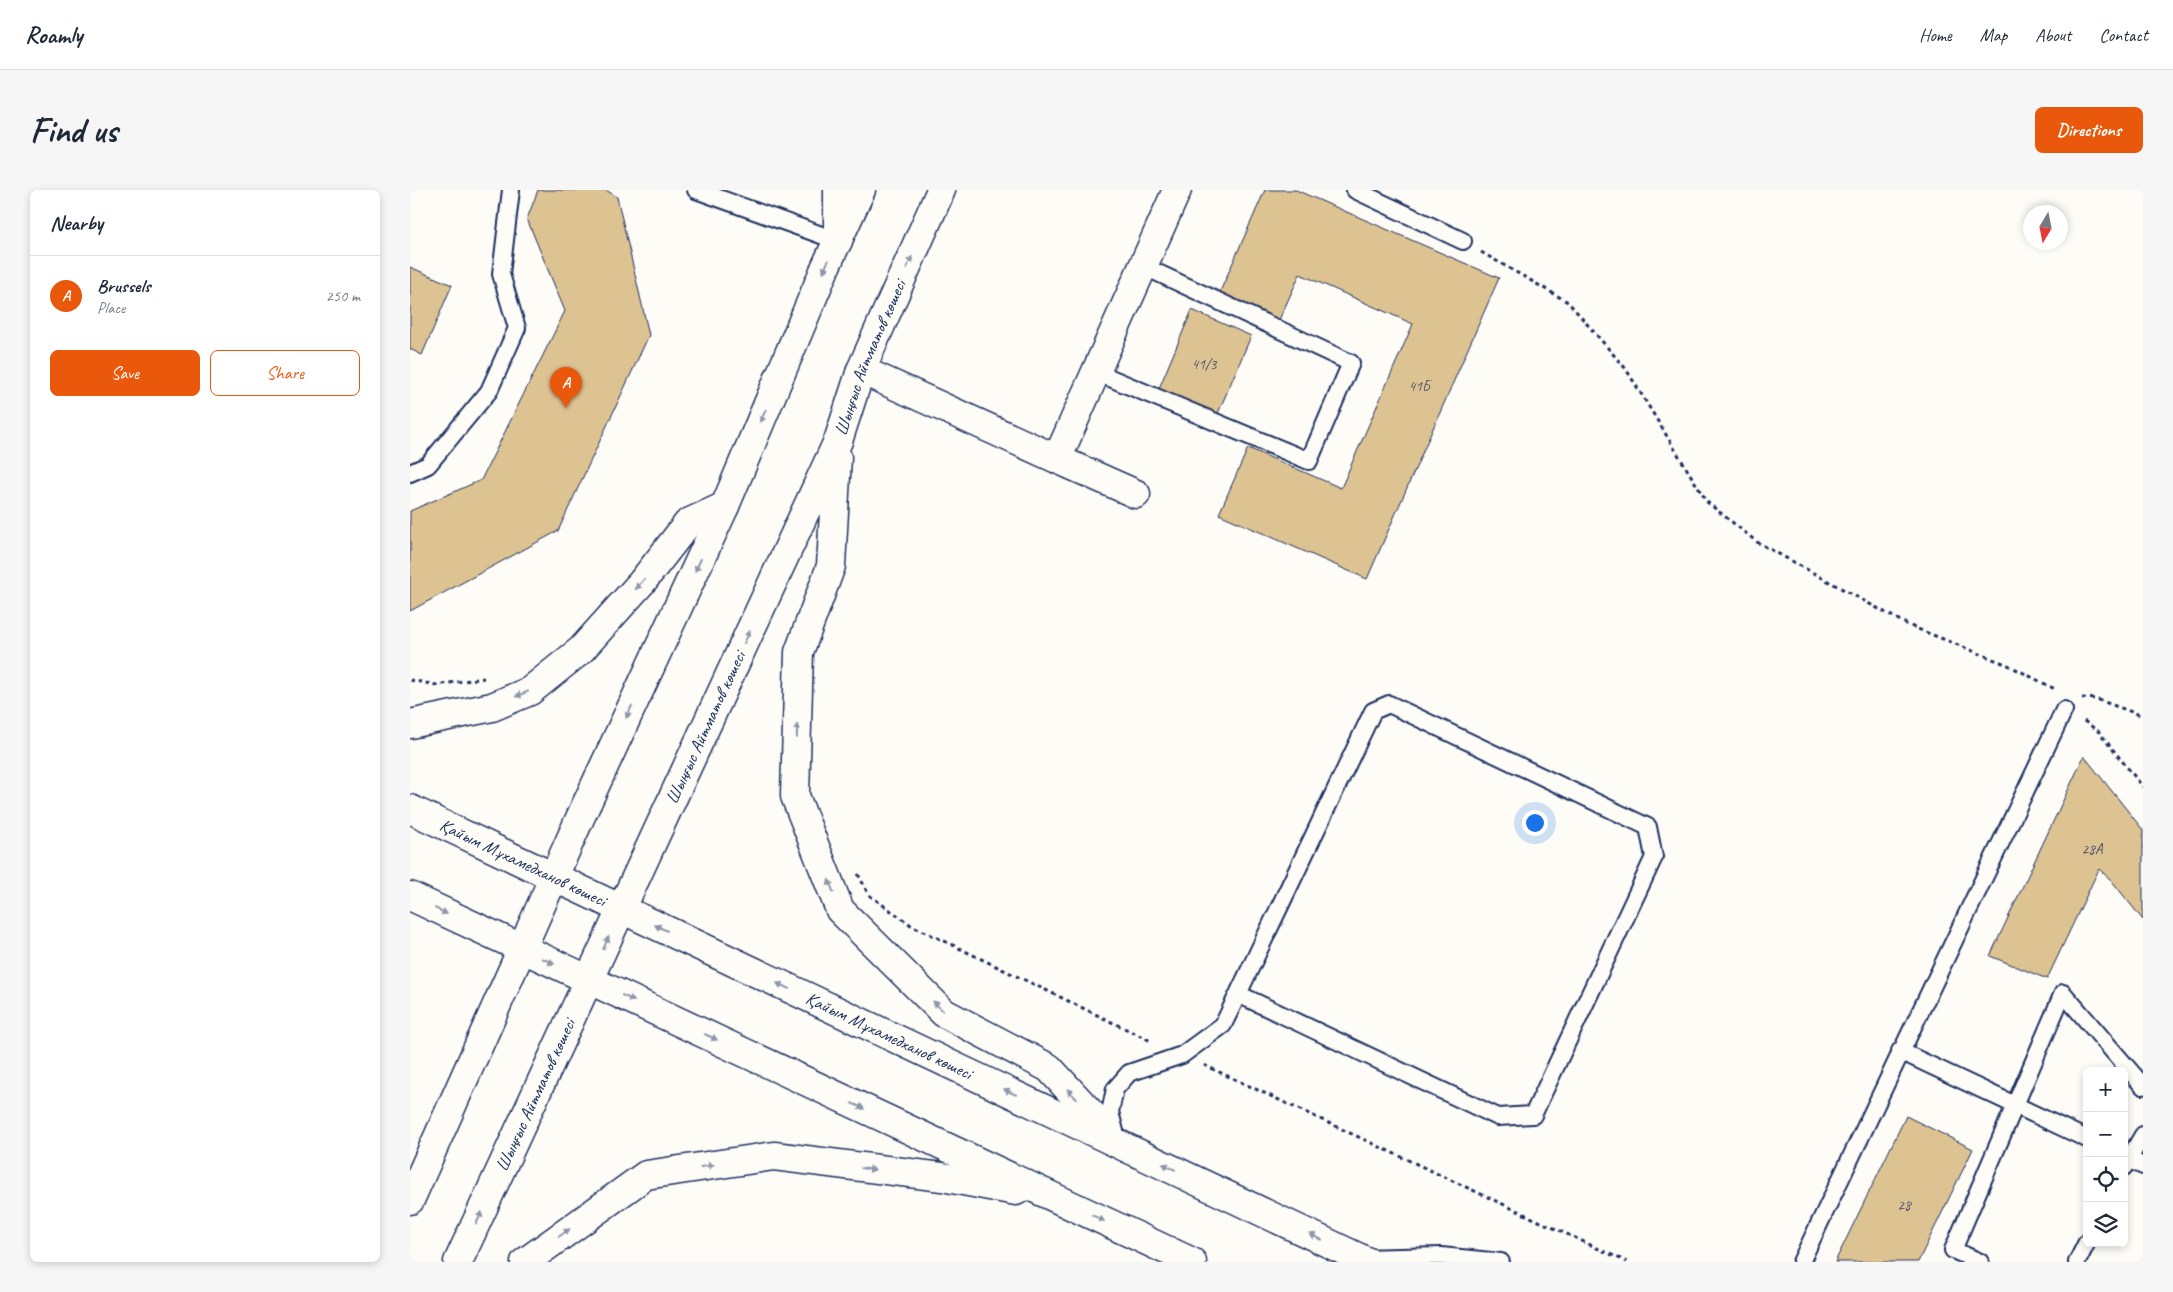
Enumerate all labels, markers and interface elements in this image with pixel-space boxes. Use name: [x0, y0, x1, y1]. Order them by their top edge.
text: Roamly: [25, 20, 82, 50]
text: Home: [1919, 24, 1952, 46]
text: Map: [1980, 24, 2007, 46]
text: About: [2035, 24, 2071, 46]
text: Contact: [2099, 24, 2148, 46]
button: Directions: [2035, 107, 2143, 153]
text: Find us: [30, 108, 117, 153]
north arrow: [2023, 205, 2068, 250]
text: Nearby: [50, 210, 103, 236]
one-way arrow: [905, 256, 913, 270]
one-way arrow: [822, 259, 830, 273]
text: Brussels: [97, 274, 151, 298]
street label: Шыңғыс Айтматов көшесі: [830, 274, 912, 438]
text: A: [62, 286, 70, 306]
text: 250 m: [326, 286, 360, 306]
text: Place: [97, 298, 125, 318]
button: Save: [50, 350, 200, 396]
button: Share: [210, 350, 360, 396]
house number: 41/3: [1191, 355, 1218, 374]
pin: A: [550, 367, 582, 408]
house number: 41Б: [1408, 377, 1432, 396]
one-way arrow: [759, 409, 767, 424]
one-way arrow: [694, 558, 702, 572]
one-way arrow: [634, 578, 646, 590]
one-way arrow: [744, 630, 752, 644]
street label: Шыңғыс Айтматов көшесі: [661, 645, 751, 807]
one-way arrow: [515, 691, 529, 699]
one-way arrow: [625, 705, 633, 719]
one-way arrow: [793, 722, 801, 738]
your location: [1522, 810, 1548, 836]
street label: Қайым Мұхамедханов көшесі: [436, 814, 612, 912]
house number: 28А: [2081, 840, 2104, 859]
one-way arrow: [826, 879, 834, 894]
one-way arrow: [434, 907, 448, 915]
one-way arrow: [653, 924, 668, 933]
one-way arrow: [602, 936, 610, 950]
one-way arrow: [541, 957, 555, 965]
one-way arrow: [776, 982, 791, 990]
street label: Қайым Мұхамедханов көшесі: [802, 987, 978, 1085]
one-way arrow: [621, 995, 635, 1003]
one-way arrow: [932, 1000, 944, 1012]
street label: Шыңғыс Айтматов көшесі: [491, 1013, 581, 1175]
one-way arrow: [704, 1033, 718, 1041]
map controls: [2083, 1067, 2128, 1247]
button: +: [2083, 1067, 2128, 1112]
one-way arrow: [1067, 1087, 1078, 1100]
one-way arrow: [1003, 1088, 1017, 1096]
one-way arrow: [851, 1102, 865, 1110]
button: −: [2083, 1112, 2128, 1157]
button: locate: [2083, 1157, 2128, 1202]
one-way arrow: [700, 1161, 716, 1169]
one-way arrow: [1162, 1163, 1176, 1171]
one-way arrow: [861, 1165, 877, 1173]
house number: 28: [1897, 1196, 1912, 1215]
button: layers: [2083, 1202, 2128, 1247]
one-way arrow: [475, 1211, 483, 1225]
one-way arrow: [1090, 1214, 1105, 1222]
one-way arrow: [557, 1228, 571, 1238]
one-way arrow: [1309, 1233, 1323, 1241]

